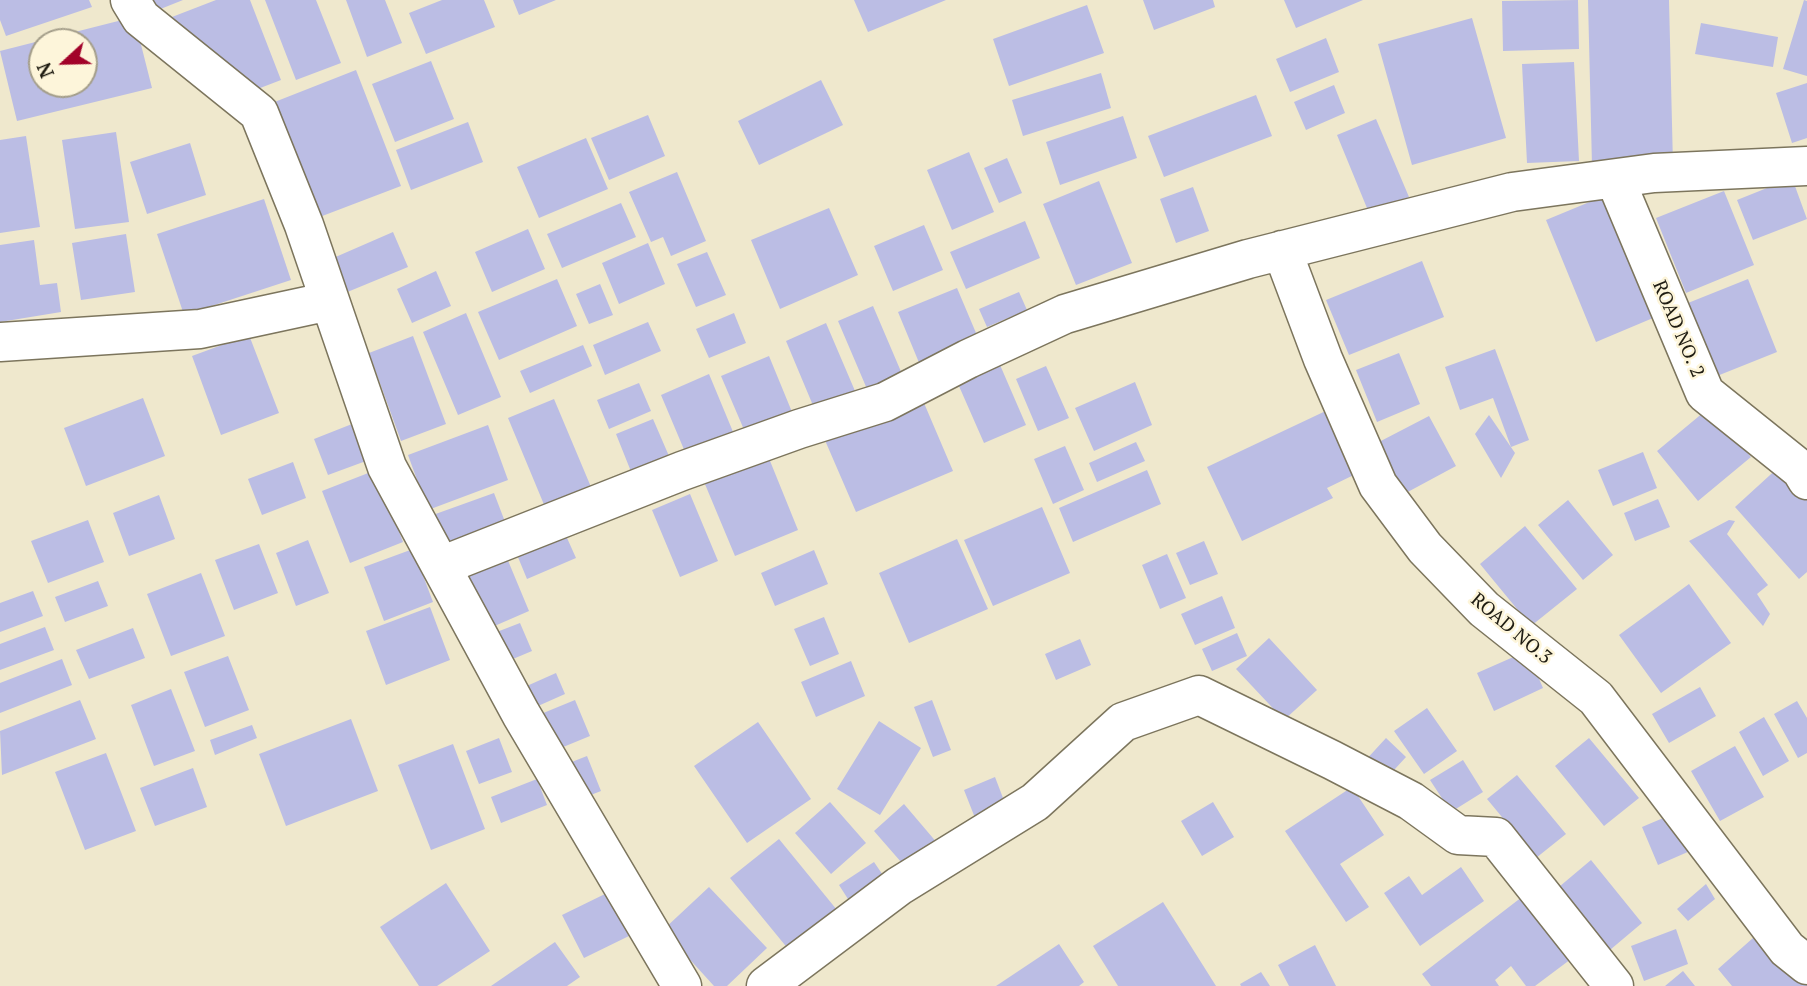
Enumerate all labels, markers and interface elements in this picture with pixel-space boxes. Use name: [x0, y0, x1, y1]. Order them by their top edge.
north arrow: [28, 28, 98, 98]
text: N: [31, 59, 59, 82]
street label: ROAD NO. 2: [1647, 277, 1709, 381]
street label: ROAD NO.3: [1466, 589, 1556, 669]

